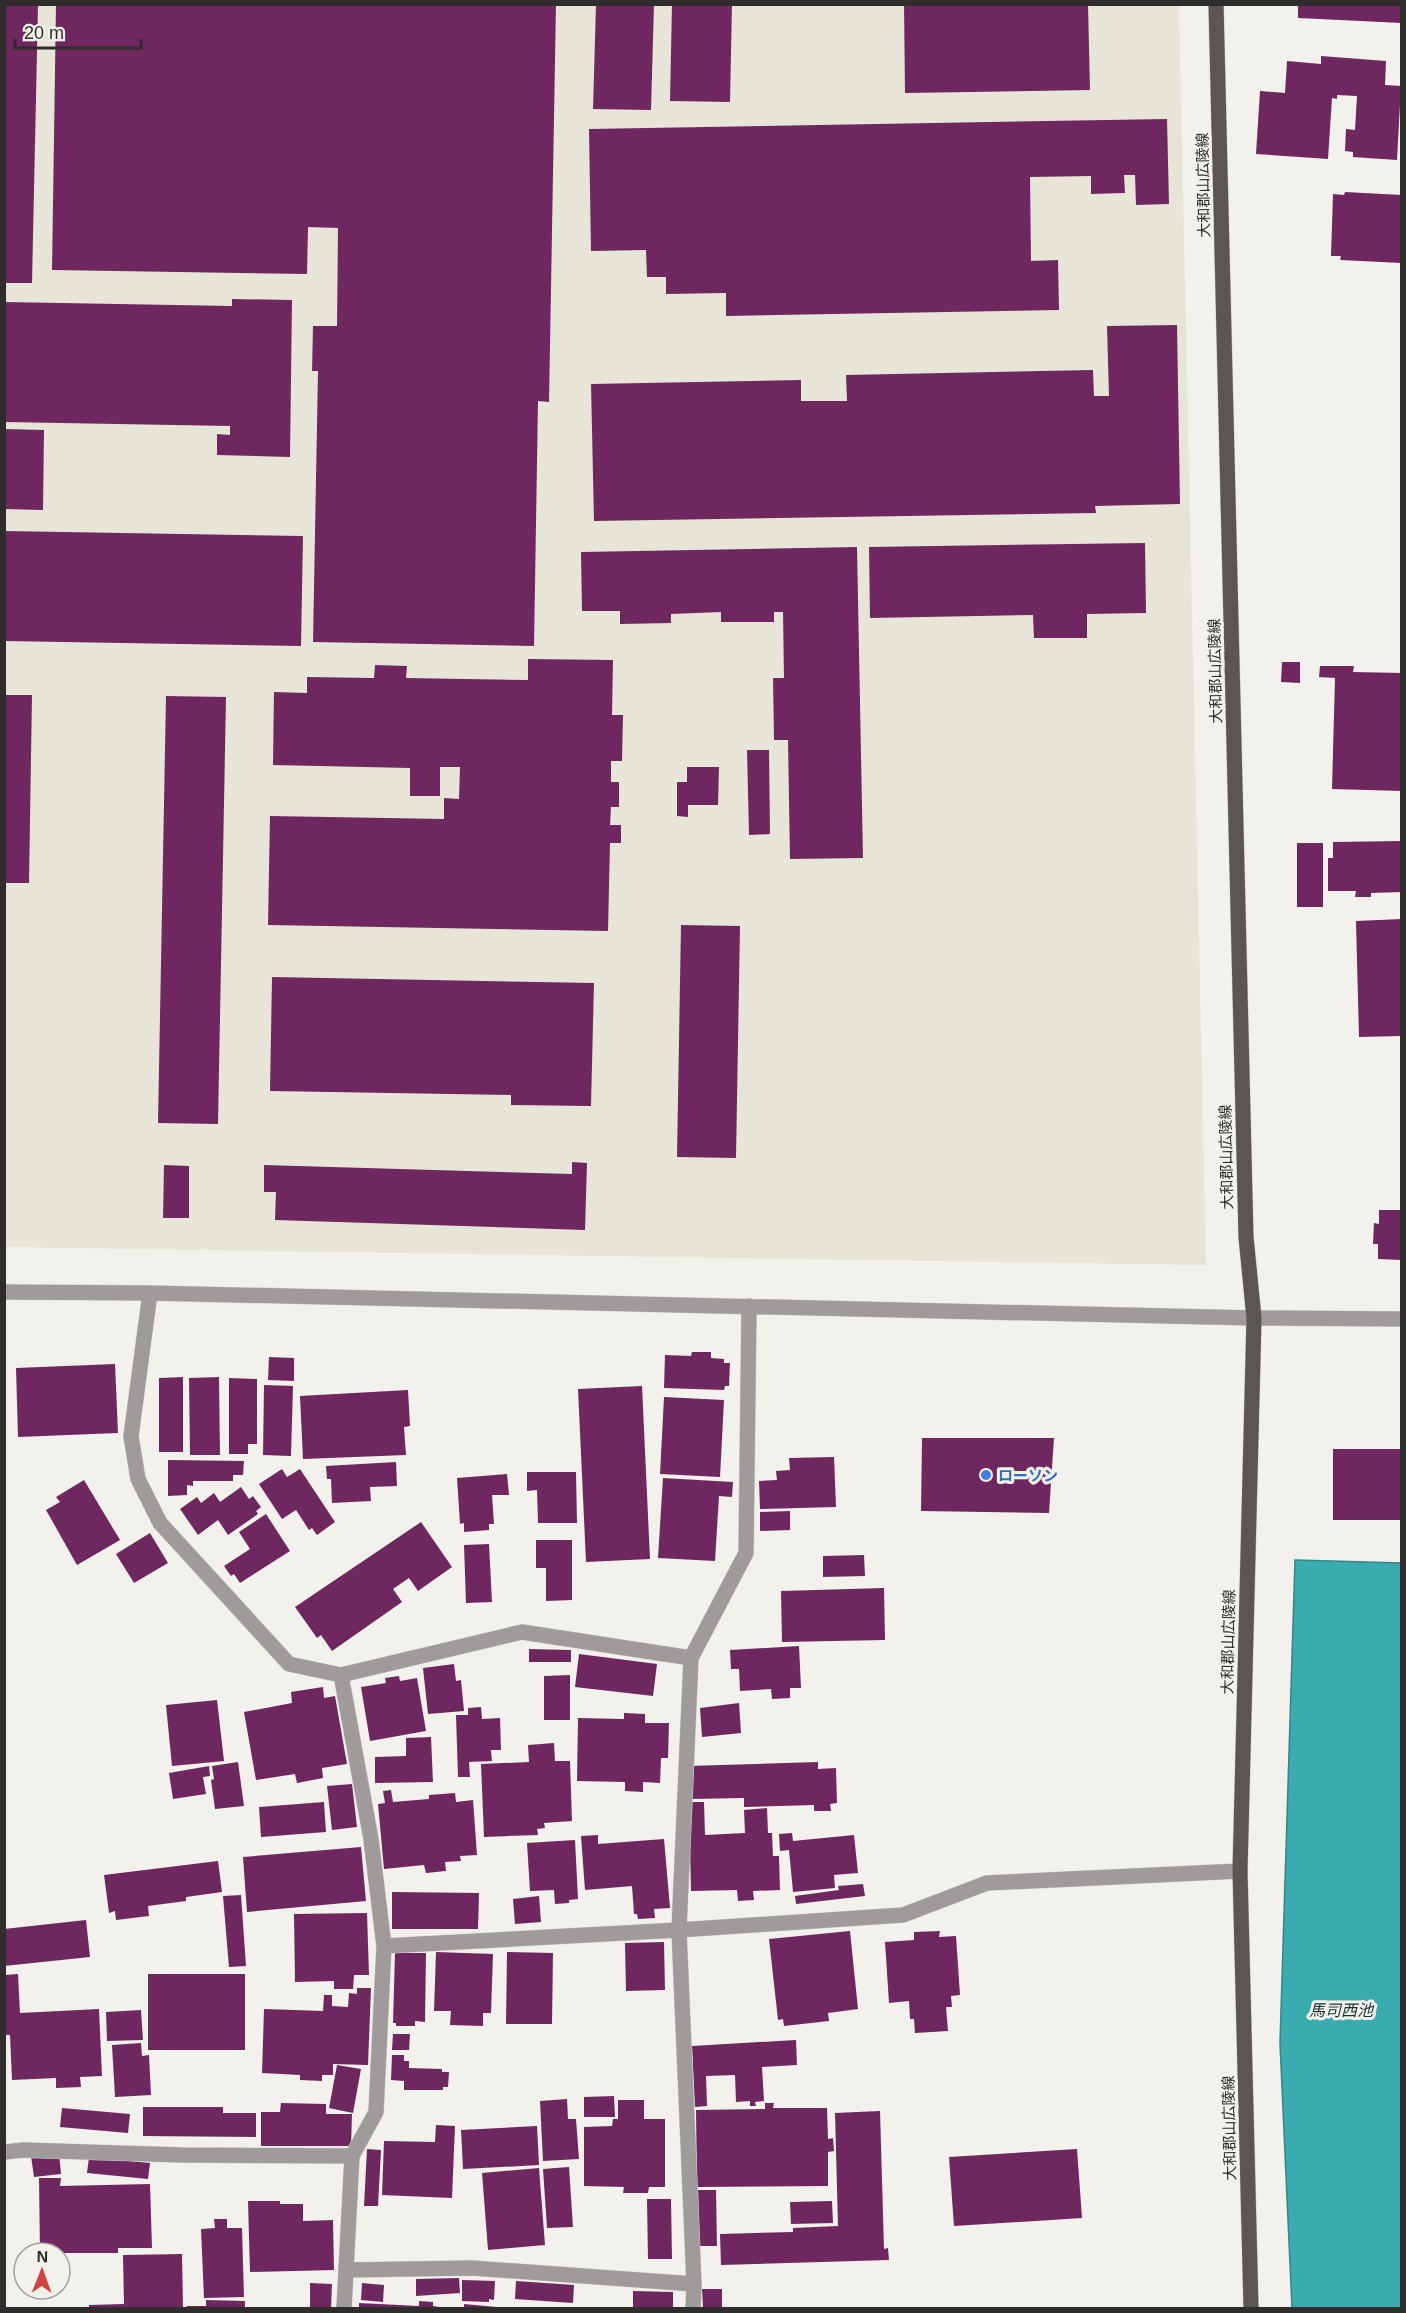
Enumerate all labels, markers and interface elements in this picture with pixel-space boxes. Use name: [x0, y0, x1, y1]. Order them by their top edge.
scale bar: [15, 12, 141, 50]
text: 20 m: [24, 23, 64, 43]
street label: 大和郡山広陵線: [1194, 132, 1212, 238]
street label: 大和郡山広陵線: [1206, 618, 1224, 724]
street label: 大和郡山広陵線: [1217, 1104, 1235, 1210]
place label: ローソン: [998, 1467, 1058, 1484]
marker: ローソン: [979, 1468, 993, 1482]
street label: 大和郡山広陵線: [1219, 1589, 1237, 1695]
water label: 馬司西池: [1309, 2002, 1375, 2019]
street label: 大和郡山広陵線: [1220, 2075, 1238, 2181]
north arrow: [12, 2241, 72, 2301]
text: N: [36, 2248, 48, 2265]

